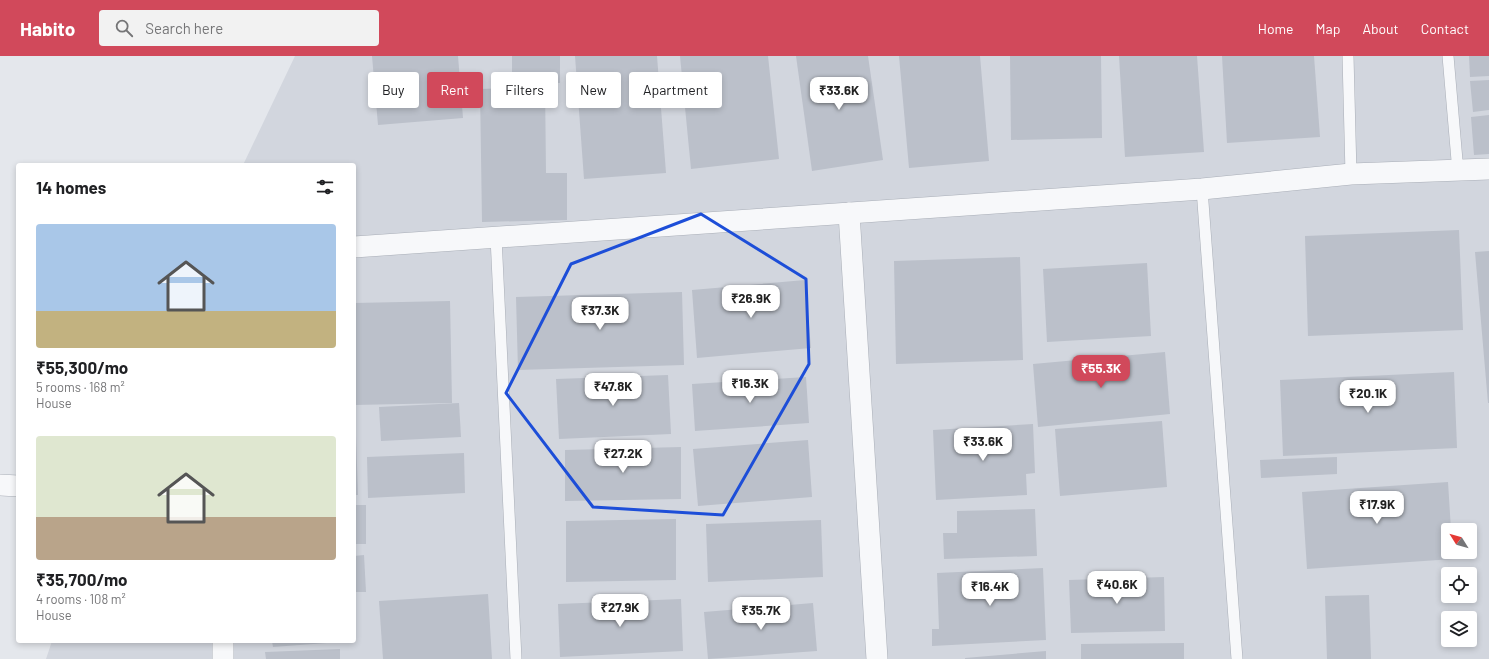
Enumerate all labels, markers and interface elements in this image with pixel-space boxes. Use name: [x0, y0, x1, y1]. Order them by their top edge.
search box: [99, 10, 379, 46]
text: Habito: [20, 17, 75, 40]
icon: search: [113, 17, 135, 39]
text: Search here: [145, 19, 223, 37]
text: Home: [1258, 20, 1294, 37]
text: Map: [1316, 20, 1340, 37]
text: About: [1362, 20, 1399, 37]
text: Contact: [1421, 20, 1469, 37]
chip: Buy: [368, 72, 419, 108]
chip: Rent: [427, 72, 483, 108]
chip: Filters: [491, 72, 558, 108]
chip: New: [566, 72, 621, 108]
chip: Apartment: [629, 72, 722, 108]
pin: ₹33.6K: [806, 77, 872, 111]
text: ₹33.6K: [819, 82, 859, 98]
icon: filters: [314, 176, 336, 198]
text: 14 homes: [36, 177, 106, 197]
icon: home: [150, 250, 222, 322]
pin: ₹26.9K: [718, 285, 784, 319]
text: ₹26.9K: [731, 290, 771, 306]
pin: ₹37.3K: [567, 297, 633, 331]
text: ₹37.3K: [581, 302, 619, 318]
pin: ₹55.3K: [1068, 355, 1134, 389]
text: ₹55,300/mo: [36, 357, 128, 377]
text: ₹55.3K: [1081, 360, 1121, 376]
pin: ₹16.3K: [717, 370, 783, 404]
pin: ₹47.8K: [580, 373, 646, 407]
text: ₹16.3K: [731, 375, 769, 391]
text: ₹47.8K: [594, 378, 632, 394]
text: 5 rooms · 168 m²: [36, 379, 125, 395]
pin: ₹20.1K: [1335, 380, 1401, 414]
text: ₹20.1K: [1349, 385, 1387, 401]
text: House: [36, 395, 72, 411]
pin: ₹33.6K: [950, 428, 1016, 462]
text: ₹33.6K: [963, 433, 1003, 449]
pin: ₹27.2K: [590, 440, 656, 474]
text: ₹27.2K: [603, 445, 643, 461]
icon: home: [150, 462, 222, 534]
pin: ₹17.9K: [1344, 491, 1410, 525]
text: ₹17.9K: [1359, 496, 1395, 512]
north arrow: [1441, 523, 1477, 559]
map controls: [1441, 523, 1477, 647]
button: locate: [1441, 567, 1477, 603]
text: ₹35,700/mo: [36, 569, 128, 589]
pin: ₹40.6K: [1084, 571, 1150, 605]
pin: ₹16.4K: [957, 573, 1023, 607]
text: ₹40.6K: [1096, 576, 1138, 592]
text: ₹16.4K: [971, 578, 1009, 594]
text: 4 rooms · 108 m²: [36, 591, 126, 607]
pin: ₹27.9K: [587, 594, 653, 628]
pin: ₹35.7K: [728, 597, 794, 631]
text: ₹27.9K: [601, 599, 639, 615]
text: ₹35.7K: [741, 602, 781, 618]
text: House: [36, 607, 72, 623]
button: layers: [1441, 611, 1477, 647]

